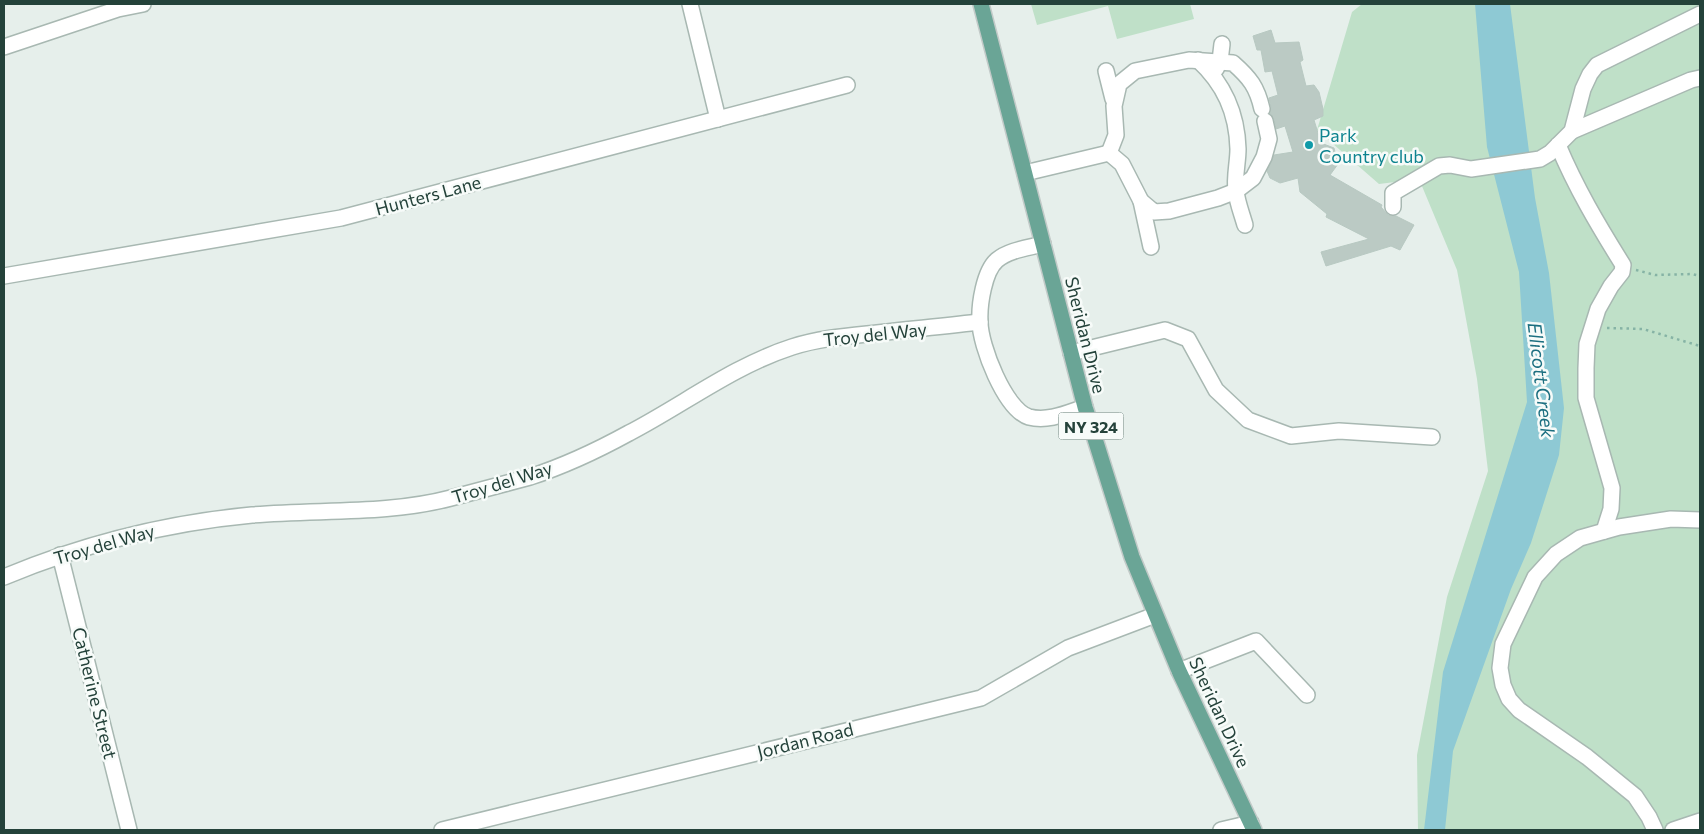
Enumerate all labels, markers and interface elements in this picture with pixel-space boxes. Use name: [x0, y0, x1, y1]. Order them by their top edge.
place label: Park Country club: [1319, 124, 1424, 167]
marker: Park Country club: [1303, 139, 1315, 151]
street label: Hunters Lane: [373, 170, 483, 220]
street label: Sheridan Drive: [1061, 274, 1111, 396]
street label: Troy del Way: [822, 318, 928, 350]
water label: Ellicott Creek: [1524, 321, 1561, 440]
road number: NY 324: [1058, 412, 1124, 440]
street label: Troy del Way: [449, 456, 555, 508]
street label: Troy del Way: [51, 519, 157, 569]
street label: Catherine Street: [68, 625, 122, 761]
street label: Sheridan Drive: [1185, 653, 1255, 771]
street label: Jordan Road: [755, 717, 855, 763]

